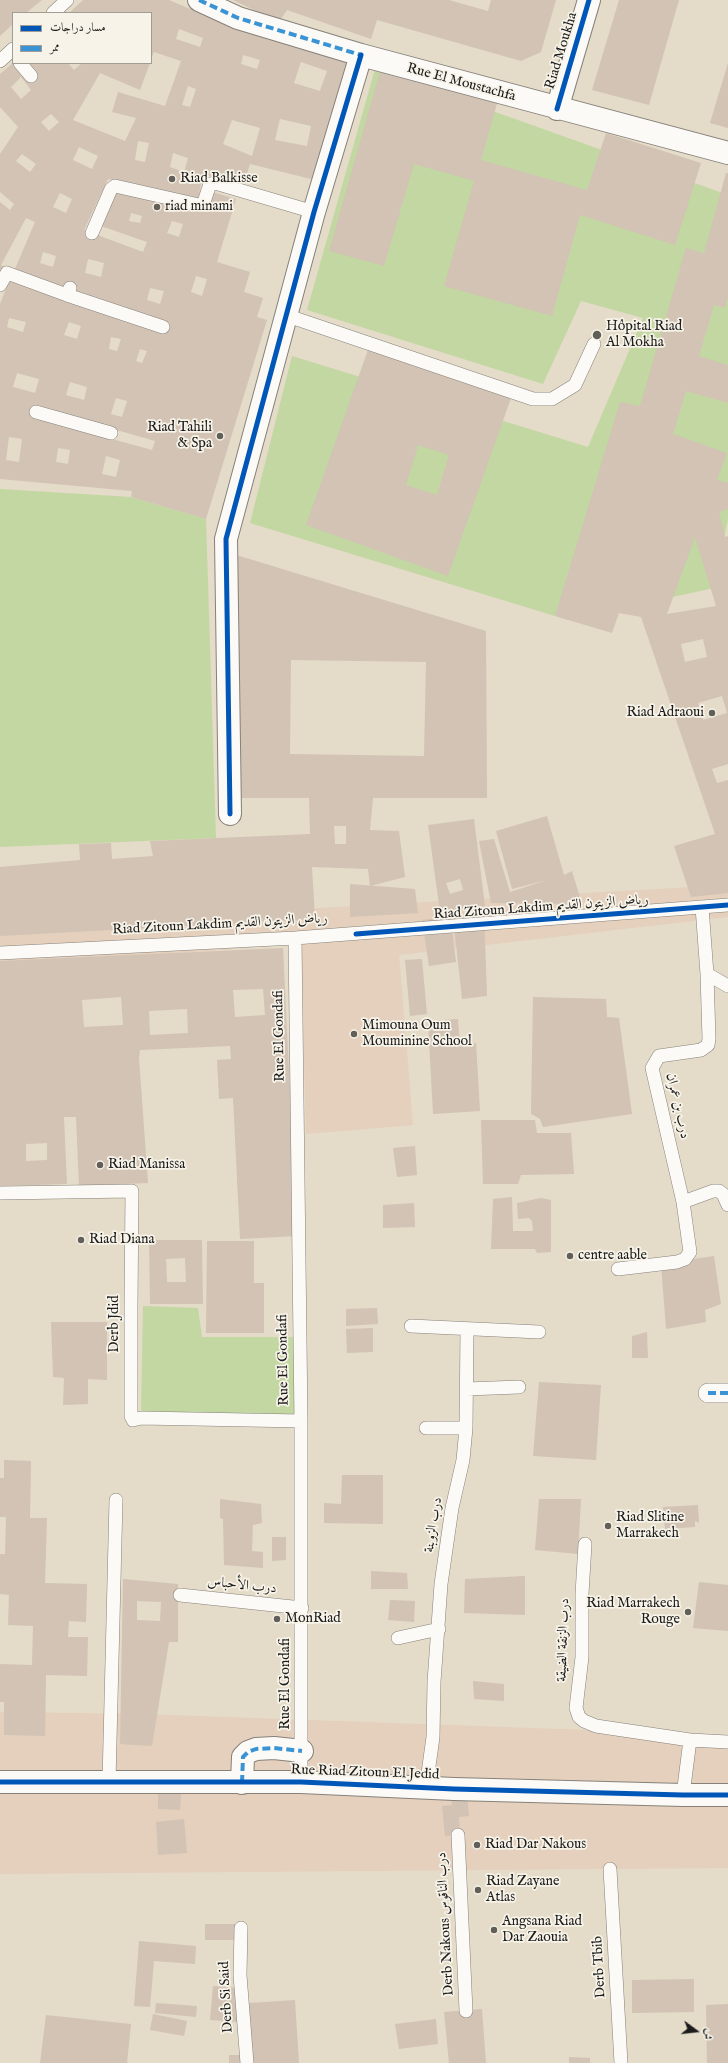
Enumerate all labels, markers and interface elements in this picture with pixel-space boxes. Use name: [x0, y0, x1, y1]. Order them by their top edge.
street label: Riad Moukha: [542, 10, 582, 92]
legend: [12, 12, 152, 64]
text: مسار دراجات: [50, 20, 106, 35]
text: ممر: [50, 40, 60, 55]
street label: Rue El Moustachfa: [405, 60, 517, 106]
place label: Riad Balkisse: [180, 171, 258, 187]
marker: Riad Balkisse: [167, 174, 177, 184]
place label: riad minami: [165, 199, 233, 215]
marker: riad minami: [152, 202, 162, 212]
place label: Hôpital Riad Al Mokha: [606, 319, 682, 352]
marker: Hôpital Riad Al Mokha: [591, 329, 603, 341]
place label: Riad Tahili & Spa: [147, 420, 212, 452]
marker: Riad Tahili & Spa: [215, 431, 225, 441]
place label: Riad Adraoui: [626, 705, 704, 721]
marker: Riad Adraoui: [707, 708, 717, 718]
street label: Riad Zitoun Lakdim رياض الزيتون القديم: [433, 892, 649, 924]
street label: Riad Zitoun Lakdim رياض الزيتون القديم: [112, 911, 328, 939]
street label: Rue El Gondafi: [271, 990, 289, 1082]
place label: Mimouna Oum Mouminine School: [362, 1018, 472, 1050]
marker: Mimouna Oum Mouminine School: [349, 1029, 359, 1039]
street label: درب بن عمران: [661, 1071, 693, 1141]
place label: Riad Manissa: [108, 1157, 185, 1173]
marker: Riad Manissa: [95, 1160, 105, 1170]
place label: Riad Diana: [89, 1232, 154, 1248]
marker: Riad Diana: [76, 1235, 86, 1245]
place label: centre aable: [578, 1248, 647, 1264]
marker: centre aable: [565, 1251, 575, 1261]
street label: Derb Jdid: [107, 1295, 123, 1353]
street label: Rue El Gondafi: [275, 1314, 293, 1406]
street label: درب الزوبنة: [421, 1496, 447, 1554]
place label: Riad Slitine Marrakech: [616, 1510, 684, 1542]
marker: Riad Slitine Marrakech: [603, 1521, 613, 1531]
street label: درب الأحباس: [207, 1574, 277, 1598]
place label: Riad Marrakech Rouge: [586, 1596, 680, 1628]
street label: درب الزنقة الضيقة: [554, 1598, 574, 1682]
marker: Riad Marrakech Rouge: [683, 1607, 693, 1617]
place label: MonRiad: [285, 1611, 341, 1627]
marker: MonRiad: [272, 1614, 282, 1624]
street label: Rue El Gondafi: [278, 1638, 294, 1730]
street label: Rue Riad Zitoun El Jedid: [290, 1762, 440, 1784]
place label: Riad Dar Nakous: [485, 1837, 586, 1853]
marker: Riad Dar Nakous: [472, 1840, 482, 1850]
street label: Derb Nakous درب الناقوس: [434, 1852, 458, 1996]
place label: Riad Zayane Atlas: [486, 1874, 559, 1906]
marker: Riad Zayane Atlas: [473, 1885, 483, 1895]
place label: Angsana Riad Dar Zaouia: [502, 1914, 582, 1946]
marker: Angsana Riad Dar Zaouia: [489, 1925, 499, 1935]
street label: Derb Tbib: [590, 1935, 610, 1999]
street label: Derb Si Said: [217, 1961, 237, 2033]
north arrow: [676, 2011, 716, 2051]
text: ش: [699, 2027, 716, 2041]

